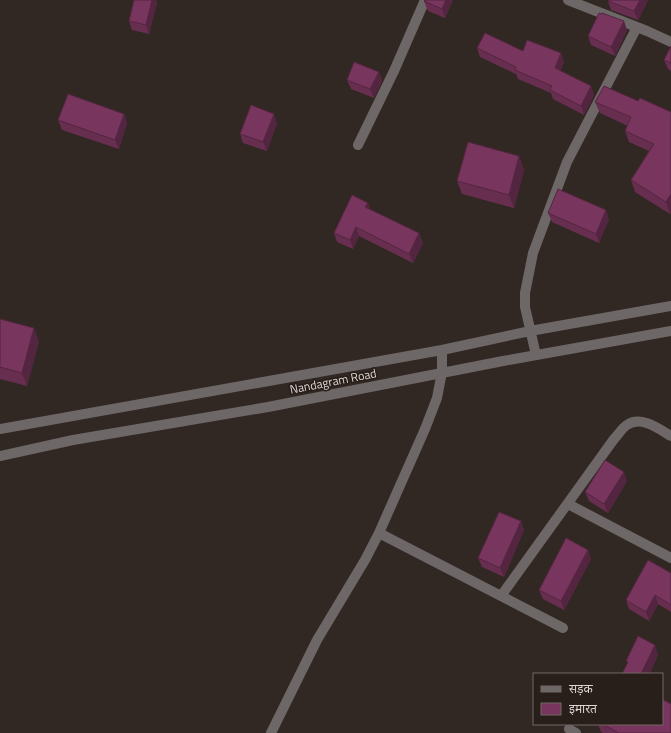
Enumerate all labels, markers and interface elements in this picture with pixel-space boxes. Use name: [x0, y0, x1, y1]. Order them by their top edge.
street label: Nandagram Road: [288, 363, 378, 399]
legend: [533, 673, 663, 725]
text: सड़क: [569, 679, 594, 698]
text: इमारत: [569, 699, 598, 718]

